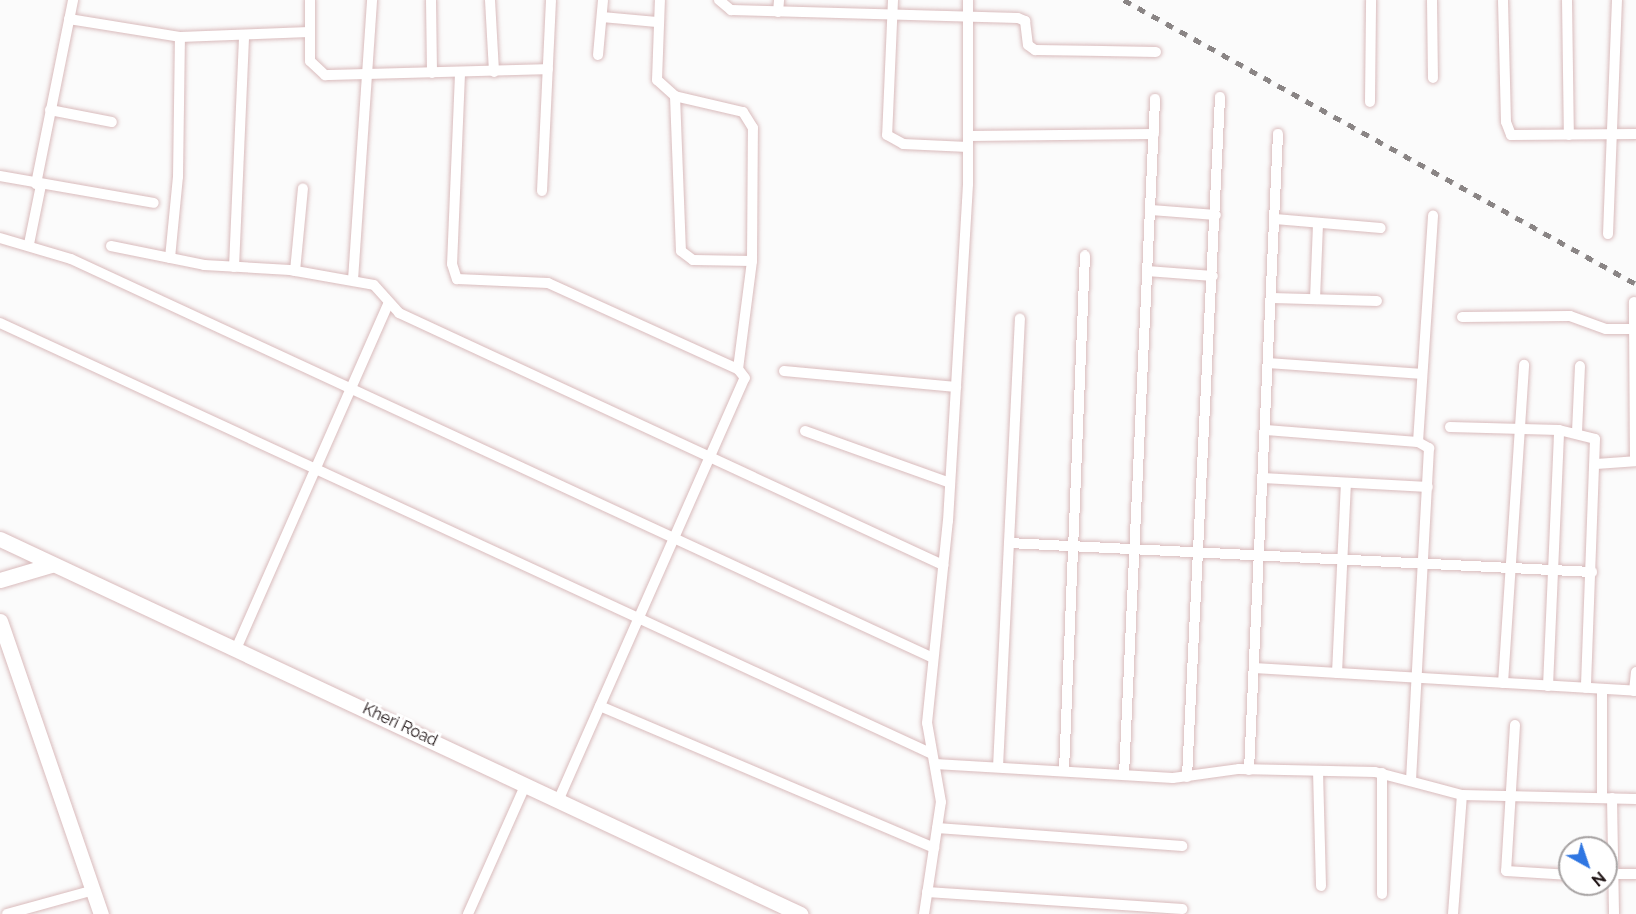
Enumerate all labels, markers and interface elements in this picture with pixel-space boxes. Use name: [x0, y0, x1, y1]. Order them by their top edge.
street label: Kheri Road: [359, 699, 441, 751]
north arrow: [1558, 836, 1618, 896]
text: N: [1588, 867, 1609, 890]

